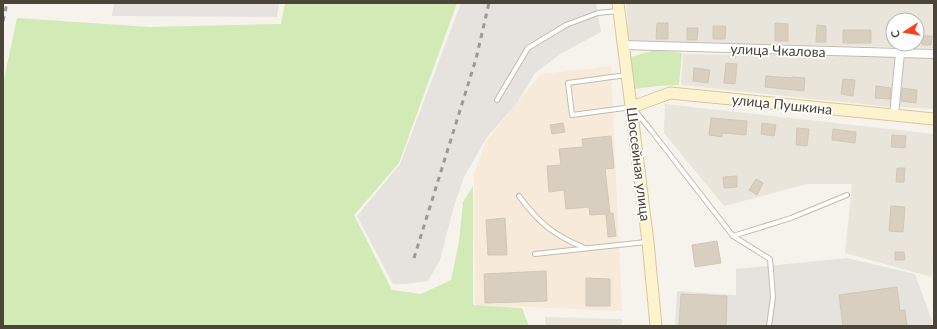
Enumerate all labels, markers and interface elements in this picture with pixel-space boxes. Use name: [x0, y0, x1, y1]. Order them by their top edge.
north arrow: [885, 12, 925, 52]
text: С: [887, 29, 902, 39]
street label: улица Чкалова: [730, 40, 826, 60]
street label: улица Пушкина: [731, 90, 833, 118]
street label: Шоссейная улица: [624, 106, 654, 222]

